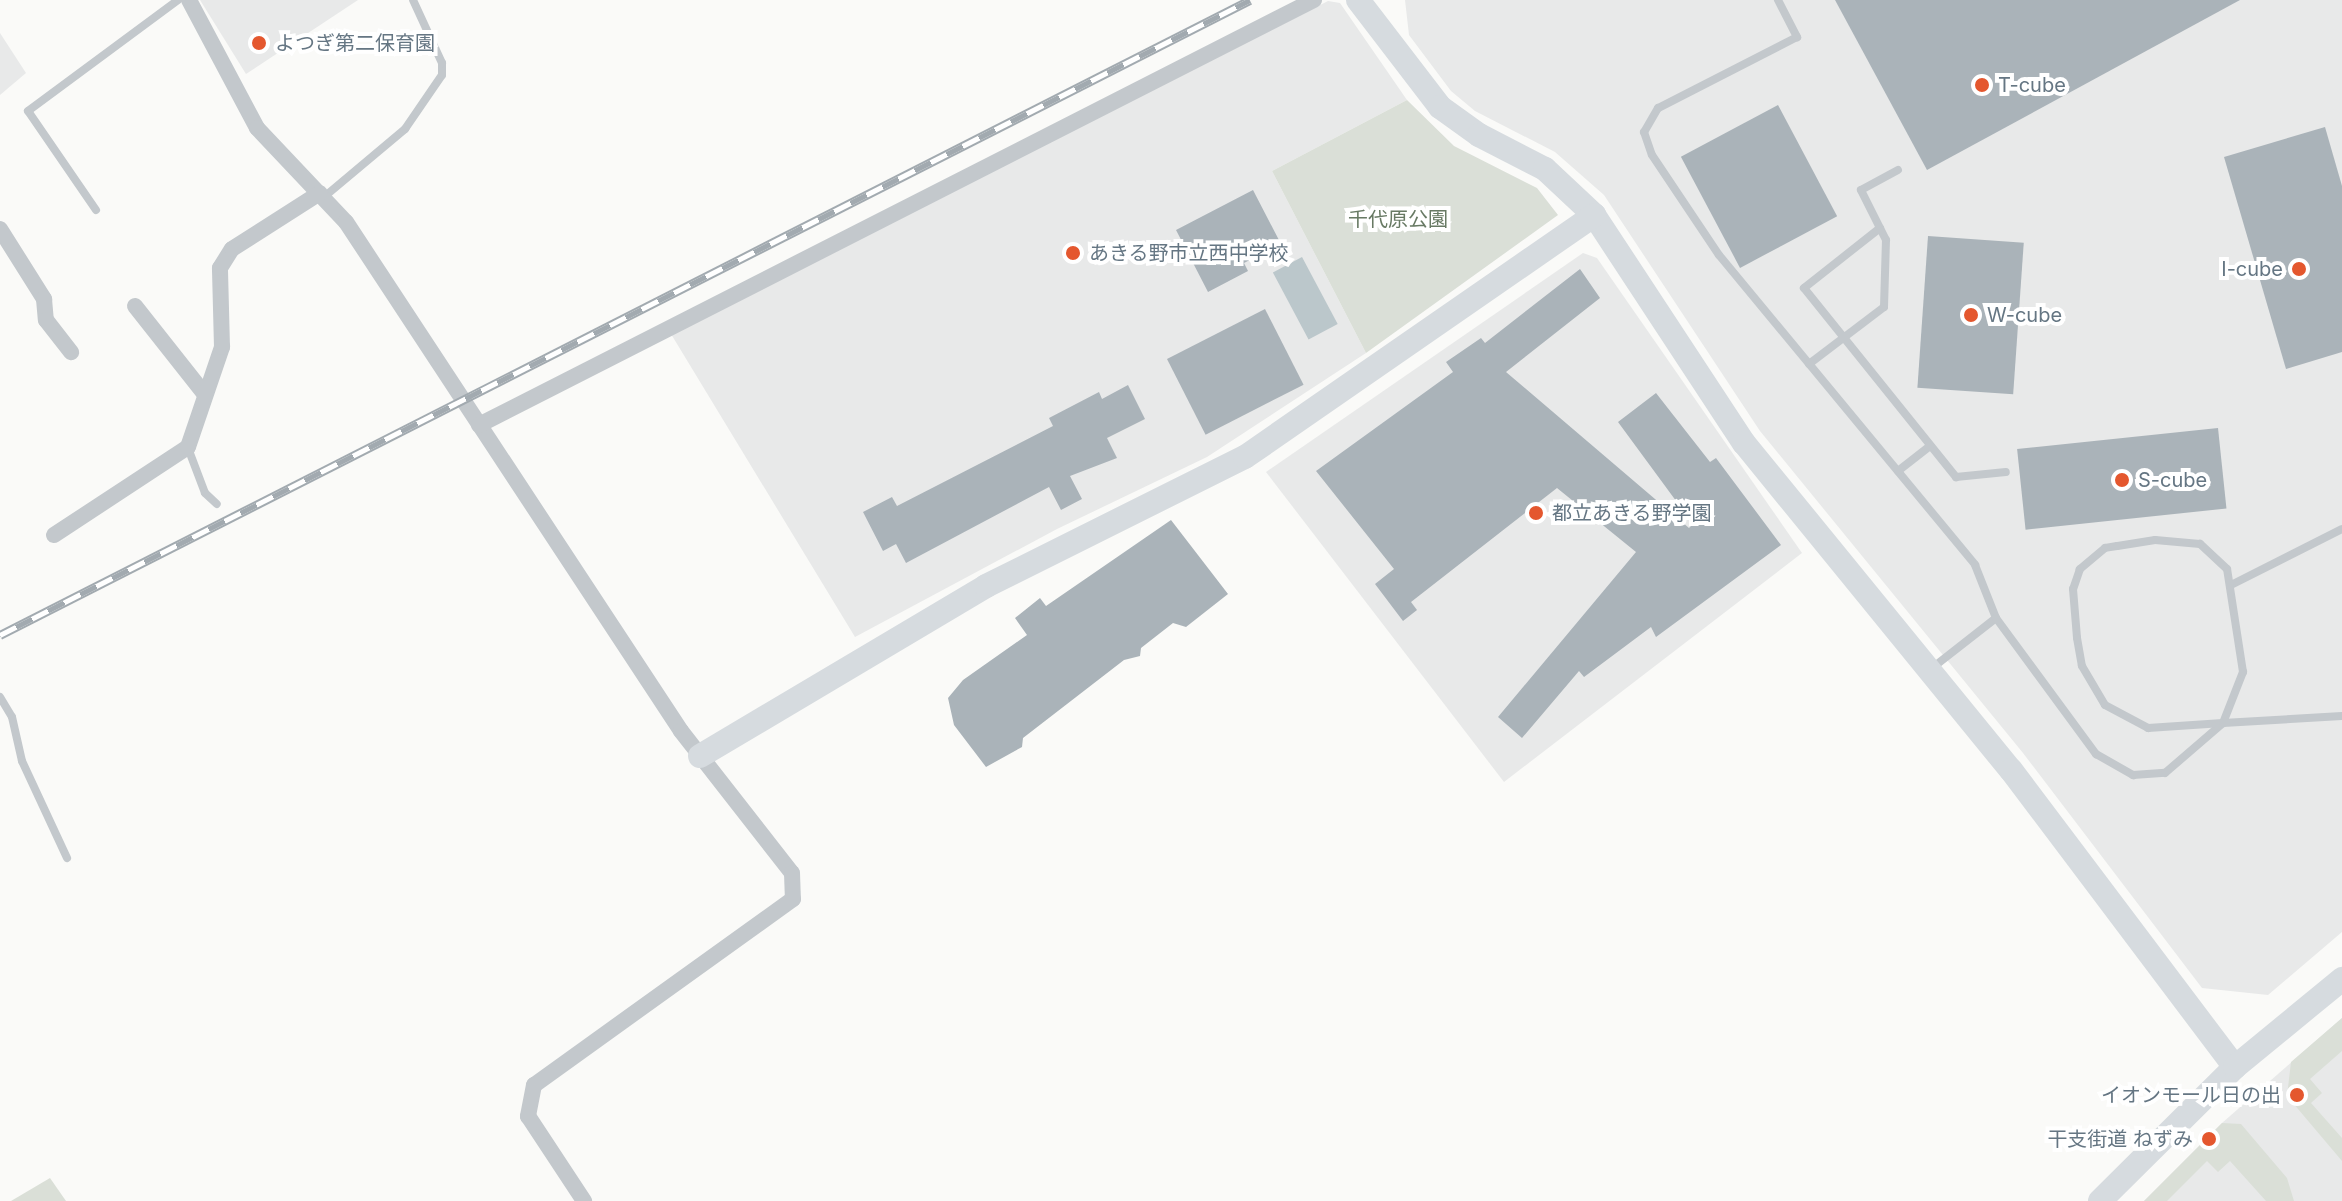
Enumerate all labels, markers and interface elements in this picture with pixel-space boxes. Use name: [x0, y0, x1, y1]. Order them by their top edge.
place label: よつぎ第二保育園: [275, 31, 435, 55]
marker: よつぎ第二保育園: [250, 34, 268, 52]
place label: T-cube: [1998, 73, 2066, 97]
marker: T-cube: [1973, 76, 1991, 94]
park label: 千代原公園: [1348, 207, 1448, 231]
place label: あきる野市立西中学校: [1089, 241, 1289, 265]
marker: あきる野市立西中学校: [1064, 244, 1082, 262]
place label: I-cube: [2221, 257, 2283, 281]
marker: I-cube: [2290, 260, 2308, 278]
place label: W-cube: [1987, 303, 2062, 327]
marker: W-cube: [1962, 306, 1980, 324]
place label: S-cube: [2138, 468, 2207, 492]
marker: S-cube: [2113, 471, 2131, 489]
place label: 都立あきる野学園: [1552, 501, 1712, 525]
marker: 都立あきる野学園: [1527, 504, 1545, 522]
place label: イオンモール日の出: [2101, 1083, 2281, 1107]
marker: イオンモール日の出: [2288, 1086, 2306, 1104]
place label: 干支街道 ねずみ: [2047, 1127, 2193, 1151]
marker: 干支街道 ねずみ: [2200, 1130, 2218, 1148]

